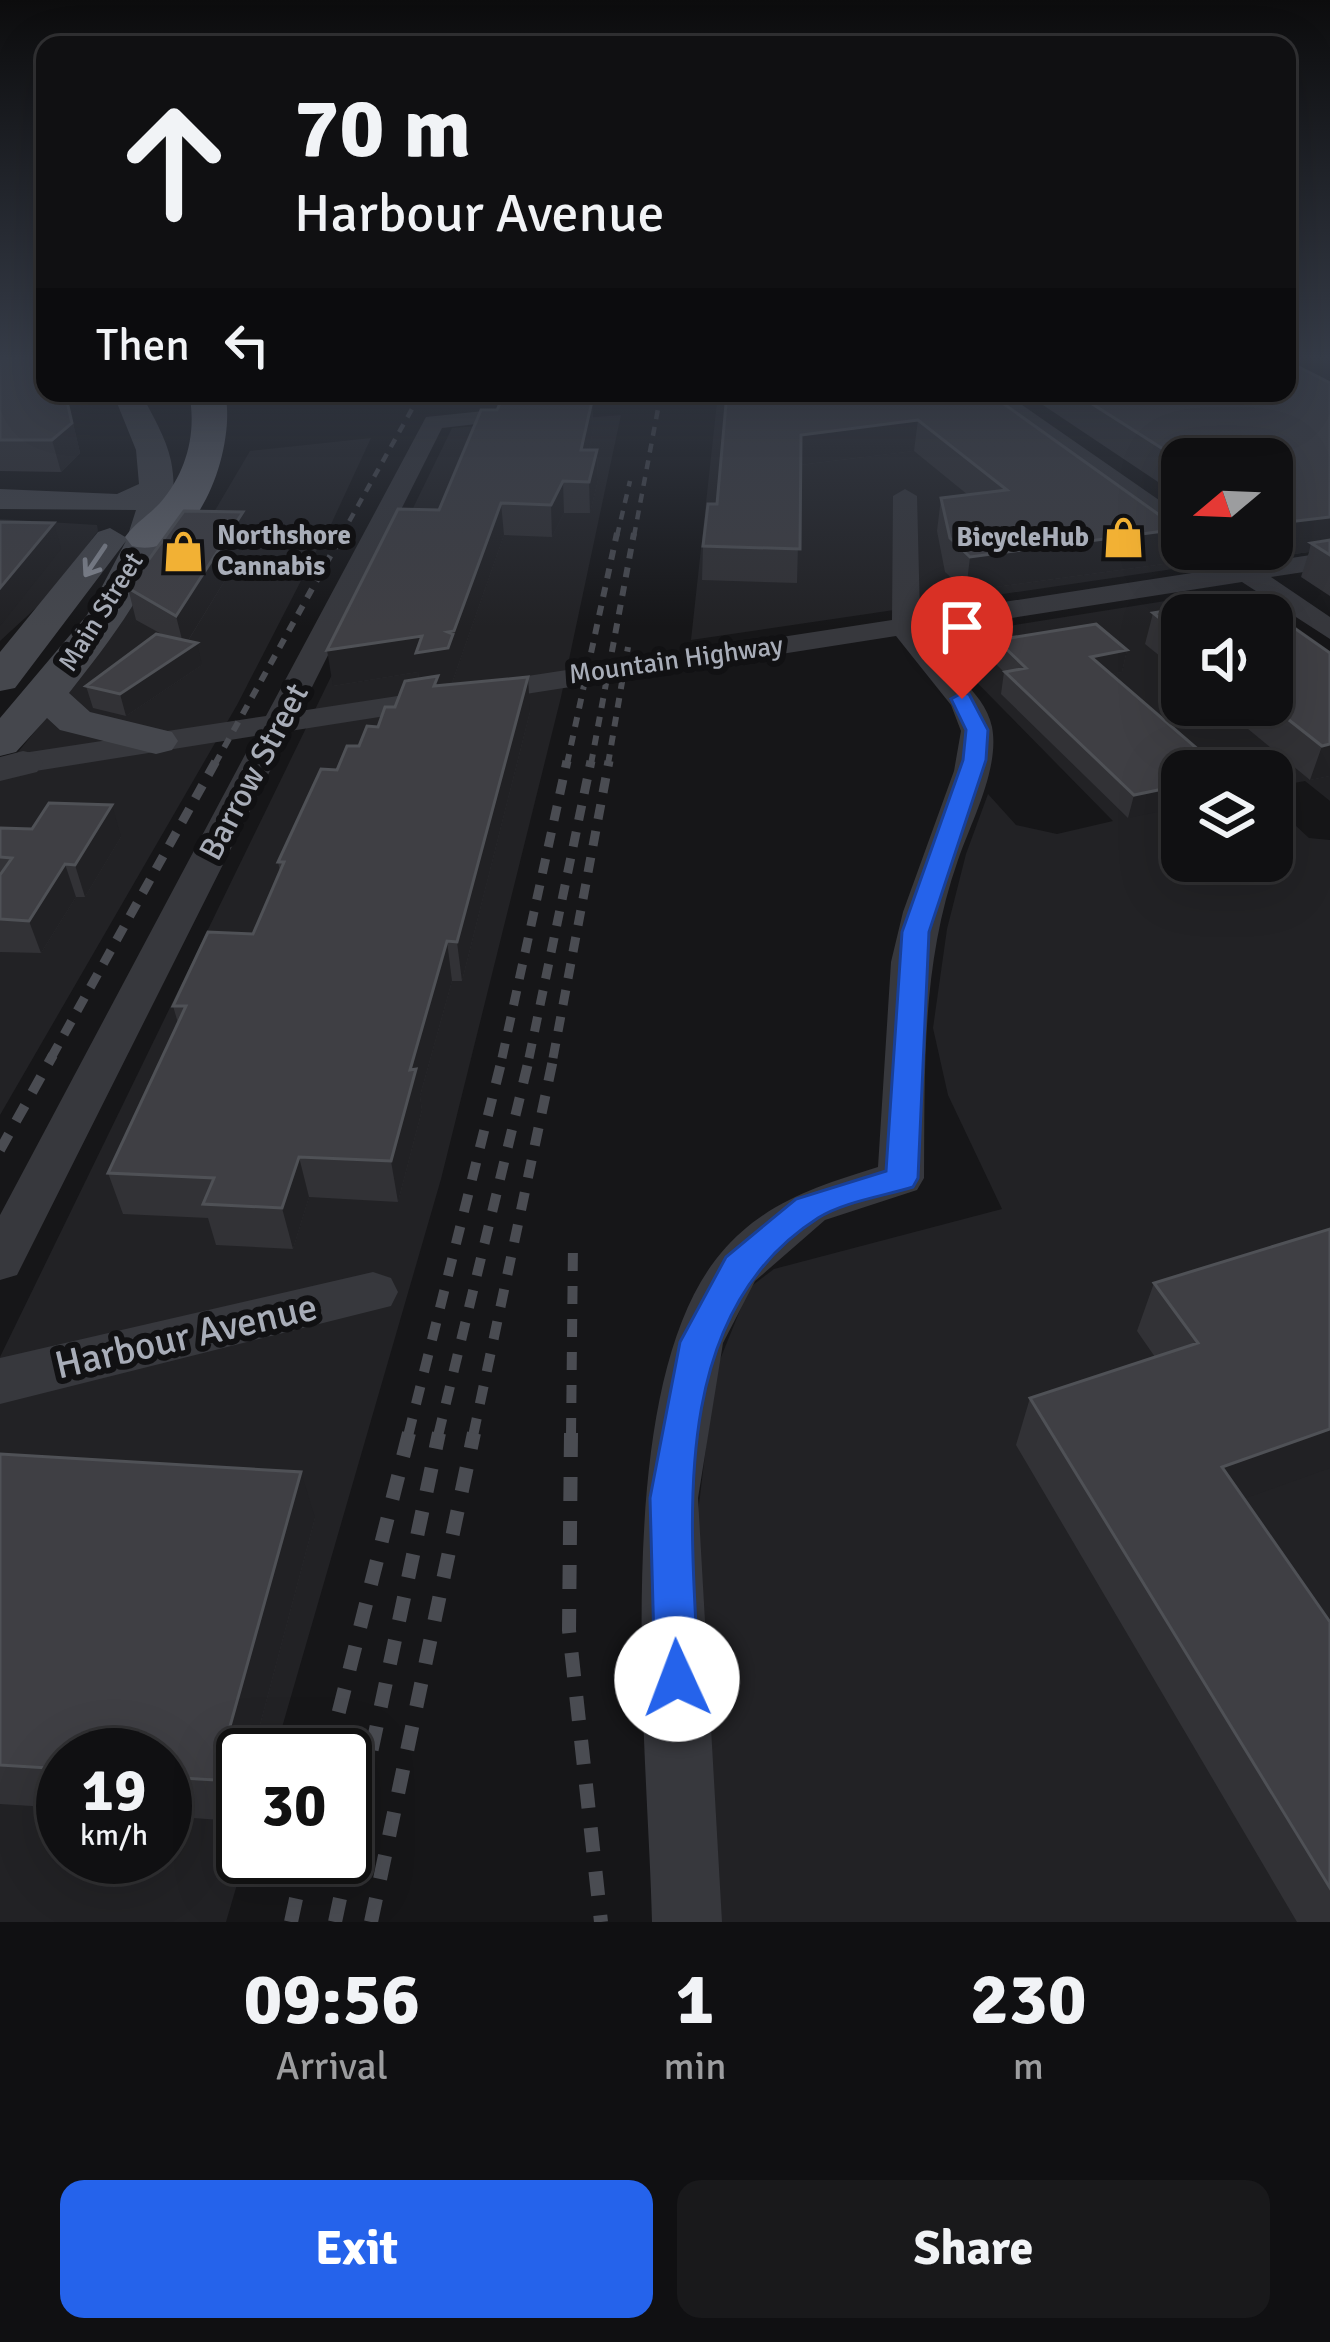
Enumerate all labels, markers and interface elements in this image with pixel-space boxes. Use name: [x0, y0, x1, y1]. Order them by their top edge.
text: 70 m: [294, 77, 471, 181]
icon: ahead: [96, 84, 252, 240]
text: Harbour Avenue: [294, 180, 664, 247]
icon: left: [214, 312, 280, 378]
text: Then: [96, 318, 190, 373]
north arrow: [1161, 438, 1293, 570]
map controls: [1161, 438, 1293, 882]
shop icon: BicycleHub: [1100, 514, 1146, 560]
place label: Northshore Cannabis: [217, 519, 351, 583]
place label: BicycleHub: [956, 521, 1089, 554]
shop icon: Northshore Cannabis: [160, 528, 206, 574]
one-way arrow: [83, 543, 108, 577]
street label: Main Street: [52, 546, 150, 678]
pin: [911, 576, 1013, 699]
icon: arrive: [929, 594, 995, 660]
button: sound: [1161, 594, 1293, 726]
street label: Mountain Highway: [567, 629, 786, 691]
street label: Barrow Street: [190, 677, 318, 867]
button: layers: [1161, 750, 1293, 882]
street label: Harbour Avenue: [50, 1283, 322, 1389]
position arrow: [614, 1616, 740, 1742]
speed limit sign: 30: [216, 1728, 372, 1884]
text: 19: [82, 1754, 146, 1828]
text: km/h: [80, 1817, 148, 1854]
text: 09:56: [243, 1955, 420, 2044]
text: 1: [676, 1955, 714, 2044]
text: 230: [970, 1955, 1087, 2044]
text: Arrival: [276, 2042, 388, 2090]
text: min: [664, 2042, 727, 2090]
text: m: [1013, 2042, 1044, 2090]
button: Exit: [60, 2180, 653, 2318]
button: Share: [677, 2180, 1270, 2318]

